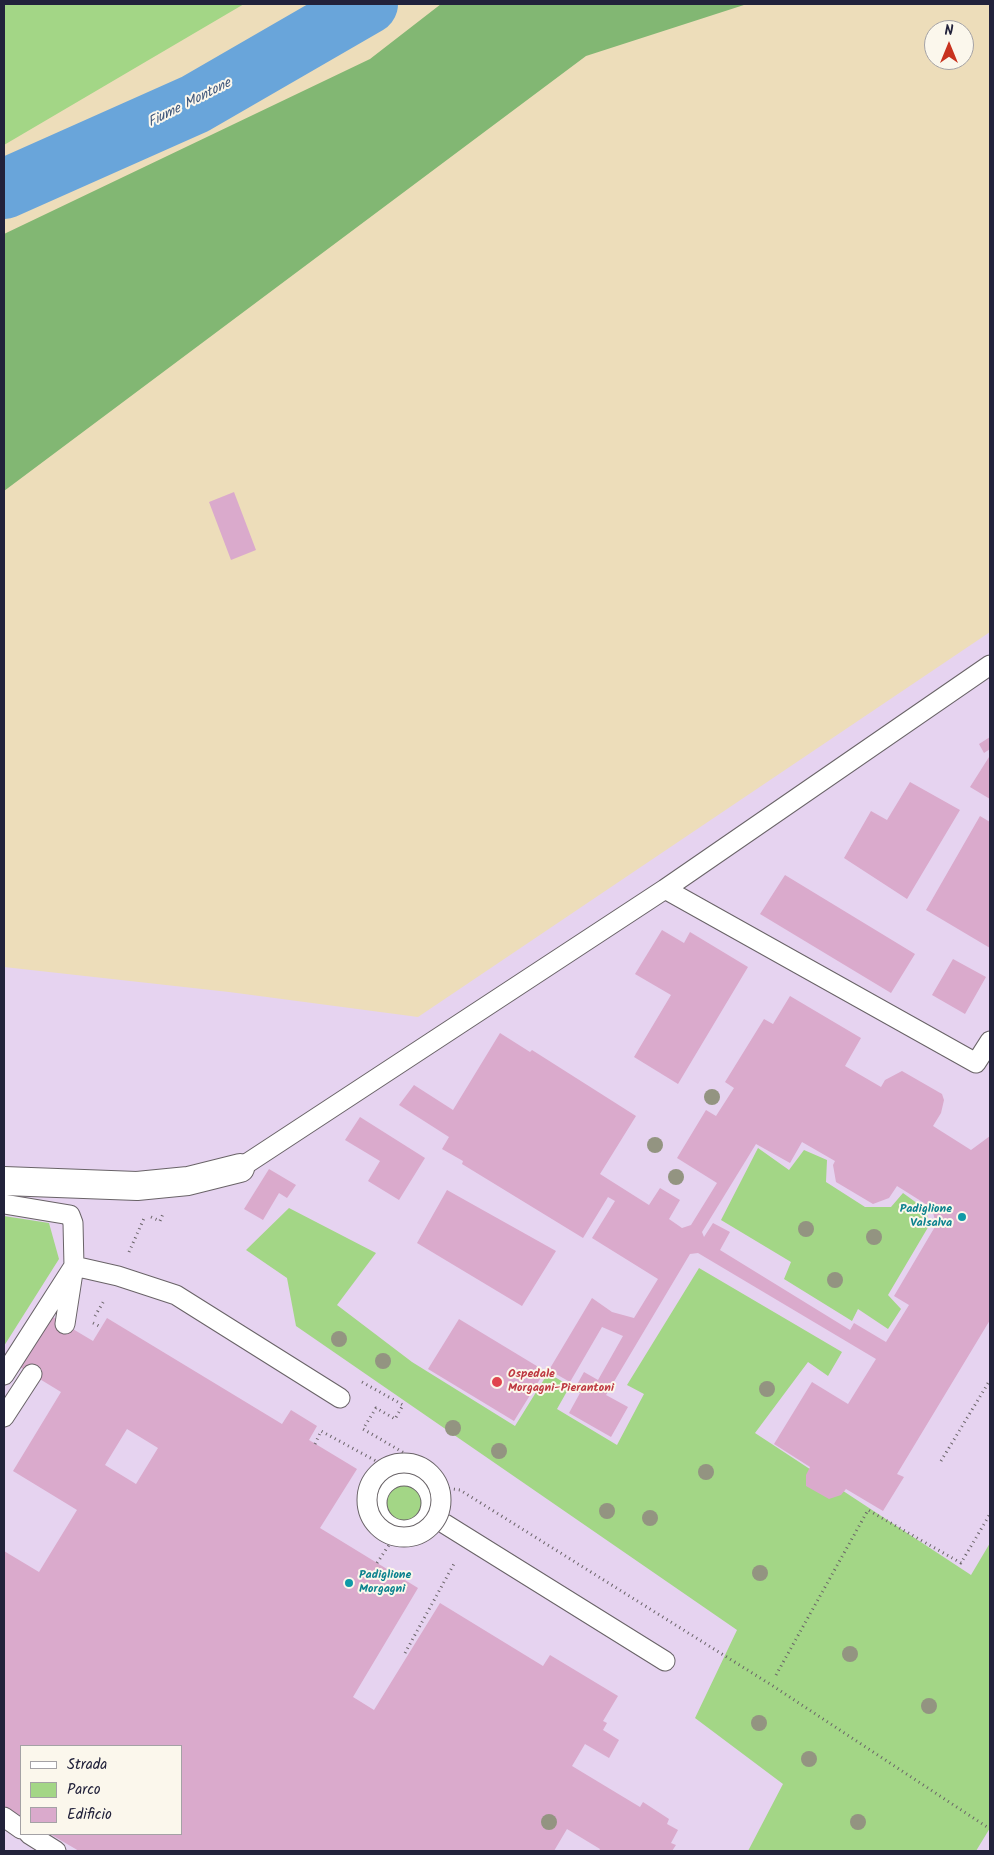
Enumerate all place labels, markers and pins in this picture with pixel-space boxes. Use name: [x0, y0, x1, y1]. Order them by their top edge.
place label: Padiglione Valsalva: [900, 1203, 952, 1231]
marker: Padiglione Valsalva: [956, 1211, 968, 1223]
place label: Ospedale Morgagni-Pierantoni: [508, 1368, 614, 1396]
marker: Ospedale Morgagni-Pierantoni: [490, 1375, 504, 1389]
place label: Padiglione Morgagni: [359, 1569, 411, 1597]
marker: Padiglione Morgagni: [343, 1577, 355, 1589]

